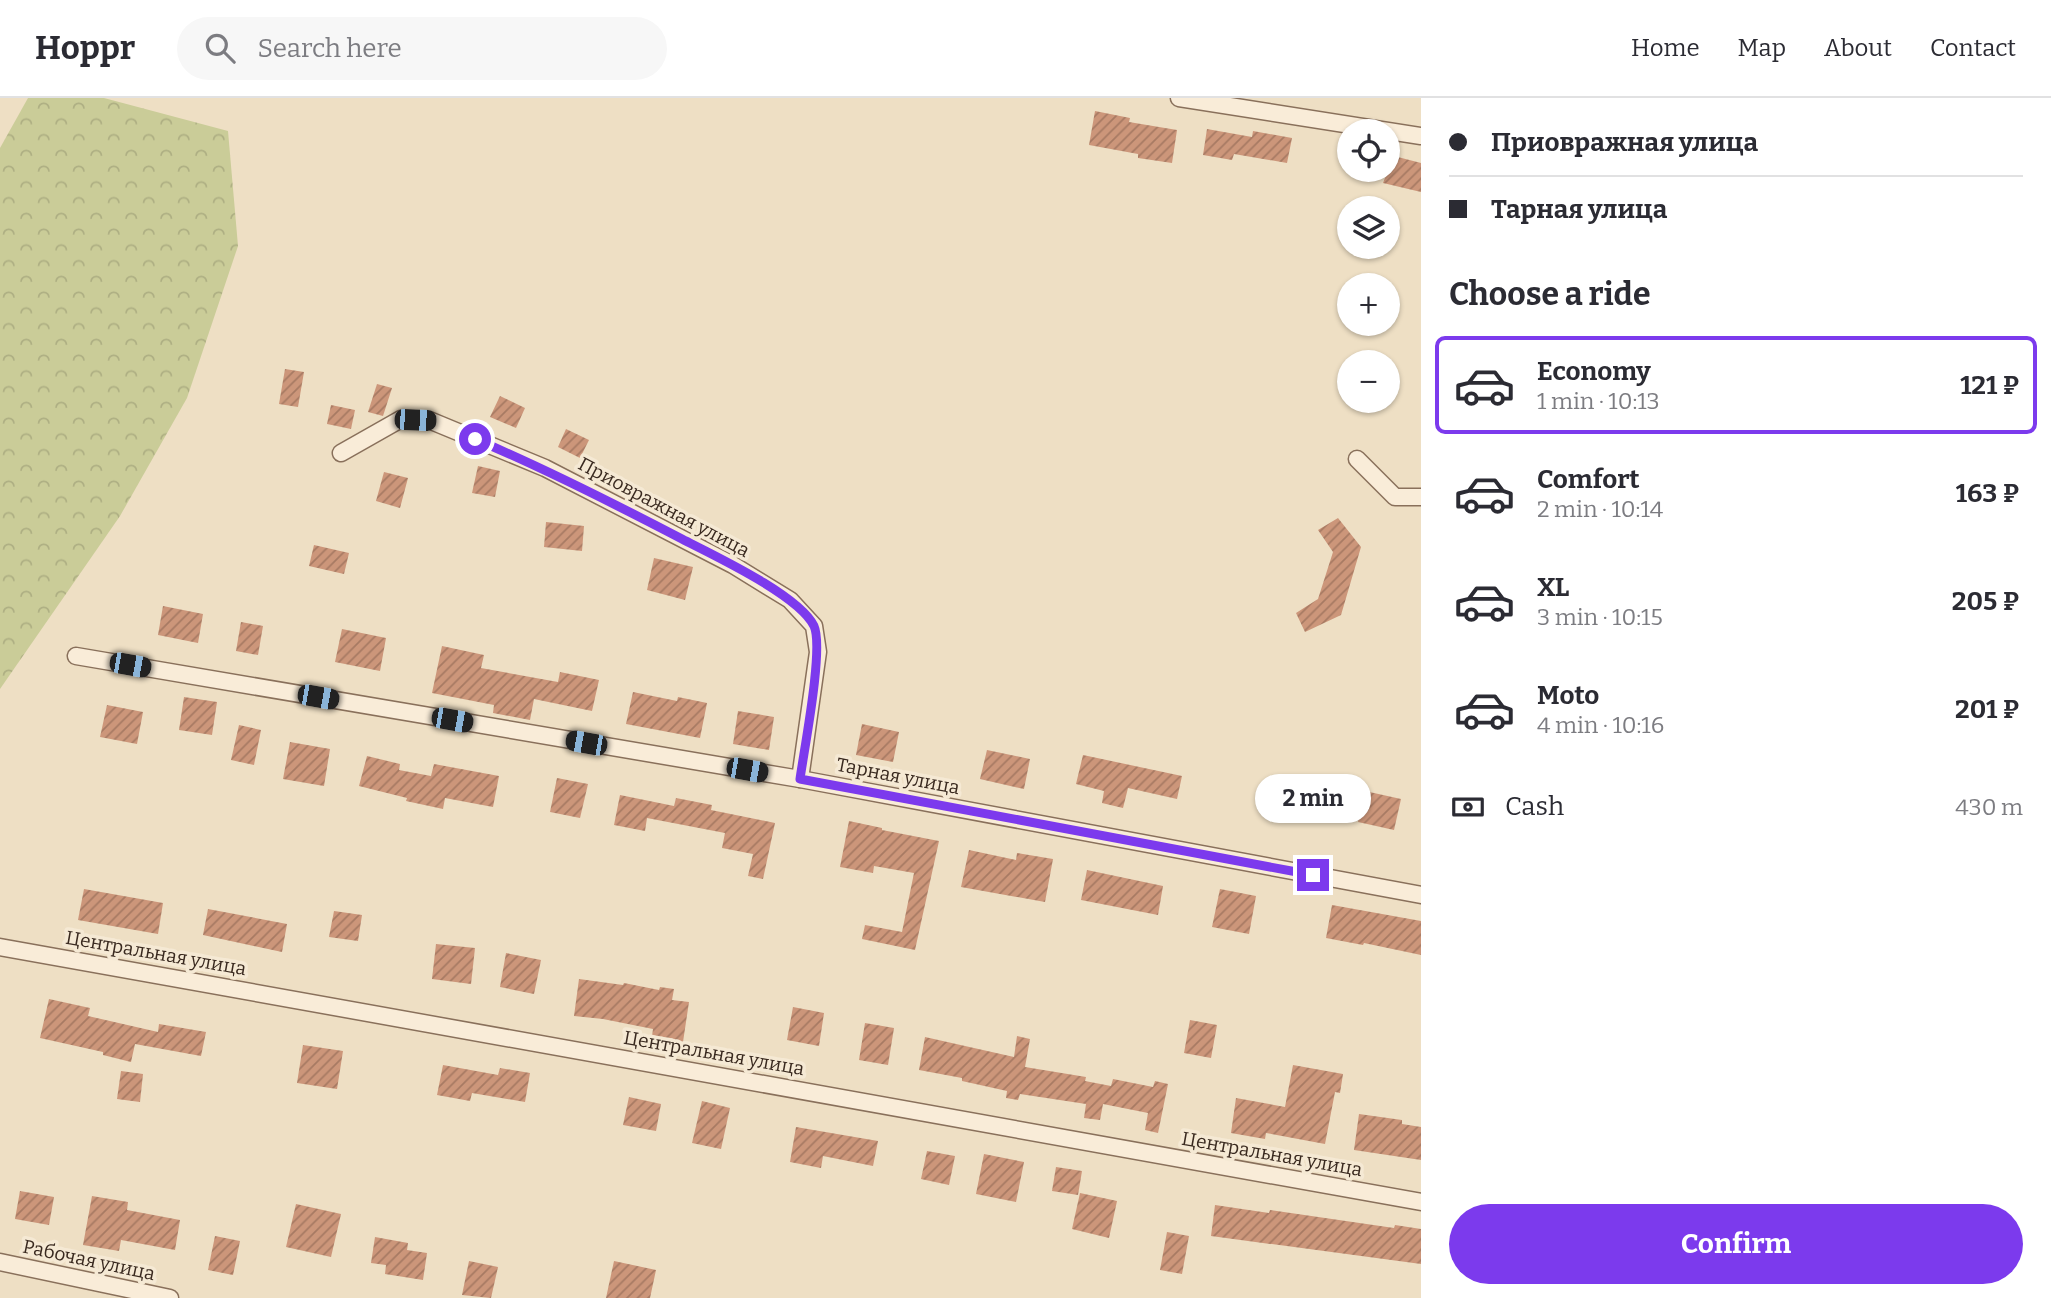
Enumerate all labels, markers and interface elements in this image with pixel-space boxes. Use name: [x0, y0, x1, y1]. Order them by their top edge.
search box: [177, 17, 667, 80]
text: Hoppr: [35, 28, 135, 68]
icon: search: [201, 29, 239, 67]
text: Search here: [257, 33, 402, 64]
text: Home: [1631, 34, 1700, 62]
text: Map: [1738, 34, 1786, 62]
text: About: [1824, 34, 1892, 62]
text: Contact: [1930, 34, 2016, 62]
map controls: [1337, 119, 1400, 413]
button: locate: [1337, 119, 1400, 182]
text: Приовражная улица: [1491, 127, 1758, 158]
text: Тарная улица: [1491, 194, 1667, 225]
button: layers: [1337, 196, 1400, 259]
button: +: [1337, 273, 1400, 336]
text: Choose a ride: [1449, 275, 1650, 313]
button: −: [1337, 350, 1400, 413]
icon: car: [1453, 354, 1516, 417]
text: Economy: [1537, 356, 1651, 387]
text: 121 ₽: [1960, 370, 2019, 401]
text: 1 min · 10:13: [1537, 387, 1660, 415]
car: [394, 409, 437, 431]
route start: [459, 423, 491, 455]
street label: Приовражная улица: [574, 452, 754, 562]
icon: car: [1453, 462, 1516, 525]
text: Comfort: [1537, 464, 1640, 495]
text: 163 ₽: [1956, 478, 2019, 509]
text: 2 min · 10:14: [1537, 495, 1663, 523]
icon: car: [1453, 570, 1516, 633]
text: XL: [1537, 572, 1569, 603]
text: 205 ₽: [1952, 586, 2019, 617]
text: 3 min · 10:15: [1537, 603, 1663, 631]
car: [108, 651, 153, 679]
icon: car: [1453, 678, 1516, 741]
text: Moto: [1537, 680, 1599, 711]
car: [296, 683, 341, 711]
text: 201 ₽: [1955, 694, 2019, 725]
car: [430, 706, 475, 734]
text: 4 min · 10:16: [1537, 711, 1664, 739]
car: [564, 729, 609, 757]
street label: Тарная улица: [834, 753, 962, 799]
car: [725, 756, 770, 784]
callout: 2 min: [1255, 774, 1371, 822]
text: 2 min: [1282, 784, 1344, 812]
icon: cash: [1449, 788, 1487, 826]
text: Cash: [1505, 791, 1564, 822]
text: 430 m: [1955, 793, 2023, 821]
route end: [1297, 859, 1329, 891]
street label: Центральная улица: [64, 926, 249, 980]
street label: Центральная улица: [622, 1026, 807, 1080]
street label: Центральная улица: [1180, 1127, 1365, 1181]
button: Confirm: [1449, 1204, 2023, 1284]
street label: Рабочая улица: [21, 1235, 158, 1285]

